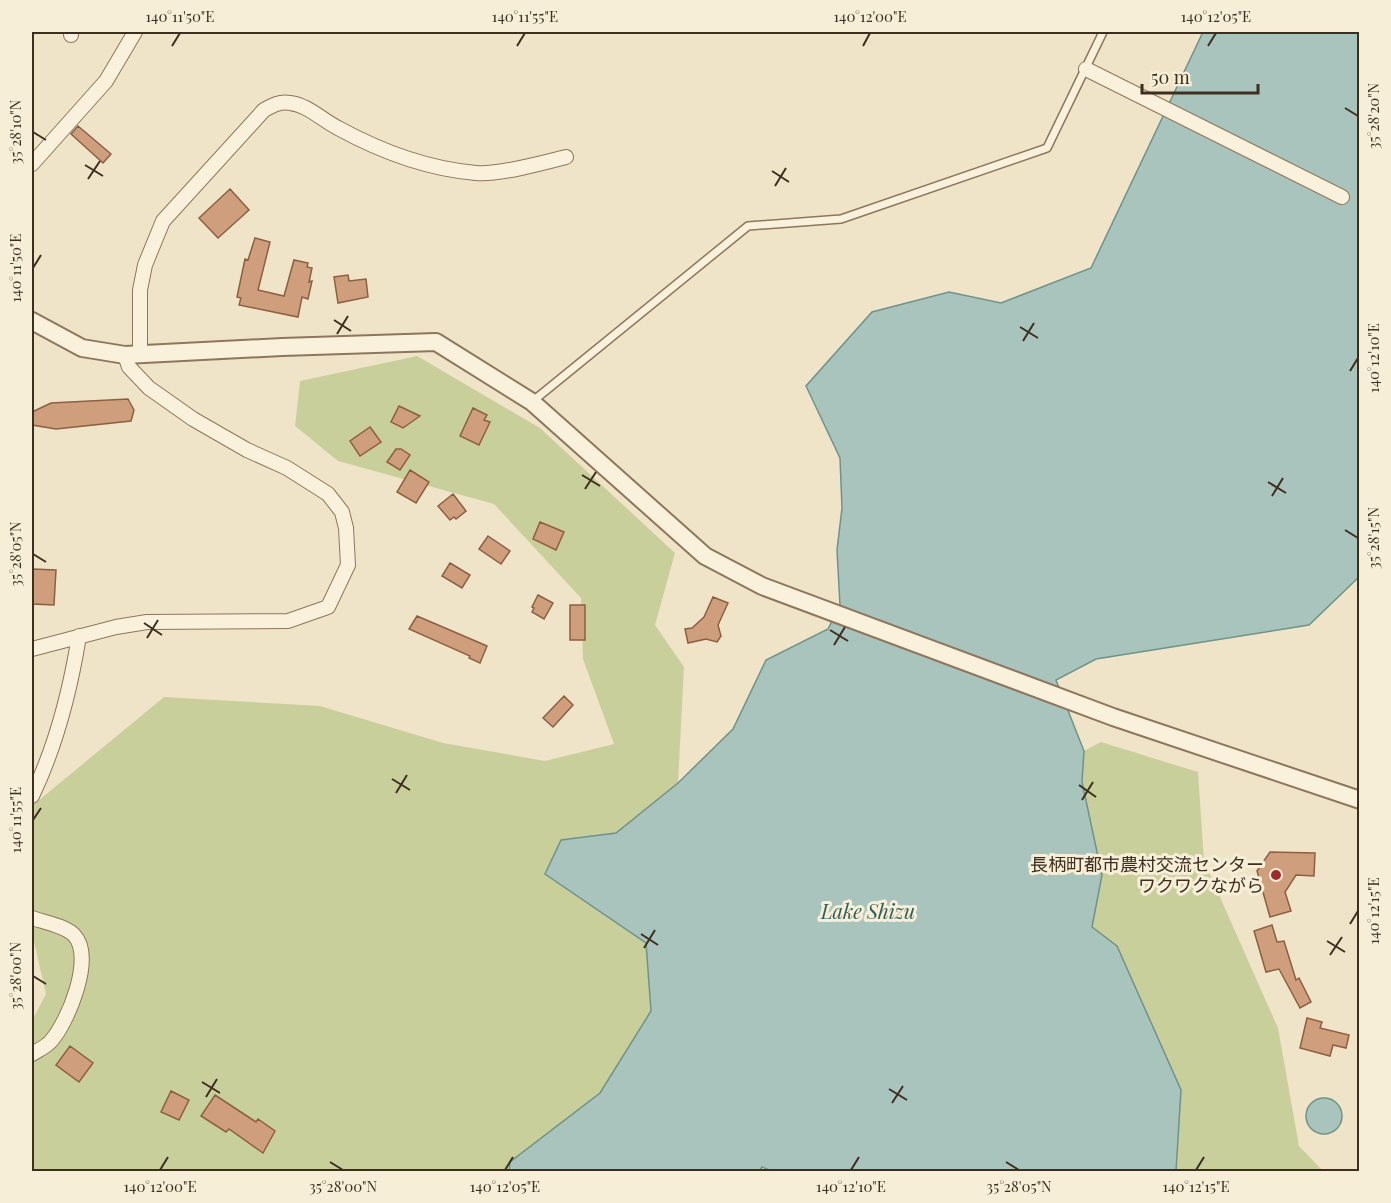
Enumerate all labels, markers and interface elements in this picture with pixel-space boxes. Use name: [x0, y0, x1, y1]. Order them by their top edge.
text: 140°11'50"E: [146, 6, 214, 26]
text: 140°11'55"E: [492, 6, 558, 26]
text: 140°12'00"E: [833, 6, 907, 26]
text: 140°12'05"E: [1181, 6, 1251, 26]
scale bar: [1142, 57, 1258, 95]
text: 50 m: [1151, 65, 1190, 89]
text: 35°28'20"N: [1363, 82, 1383, 149]
text: 35°28'10"N: [5, 99, 25, 164]
text: 140°11'50"E: [5, 234, 25, 302]
text: 140°12'10"E: [1363, 323, 1383, 393]
text: 35°28'15"N: [1363, 507, 1383, 569]
text: 35°28'05"N: [5, 521, 25, 587]
text: 140°11'55"E: [5, 787, 25, 853]
place label: 長柄町都市農村交流センター ワクワクながら: [1030, 852, 1264, 897]
marker: 長柄町都市農村交流センター ワクワクながら: [1269, 868, 1283, 882]
text: 140°12'15"E: [1363, 877, 1383, 945]
water label: Lake Shizu: [820, 897, 915, 924]
text: 35°28'00"N: [5, 942, 25, 1010]
text: 140°12'00"E: [123, 1176, 197, 1196]
text: 35°28'00"N: [309, 1176, 377, 1196]
text: 140°12'05"E: [470, 1176, 540, 1196]
text: 140°12'10"E: [816, 1176, 886, 1196]
text: 35°28'05"N: [986, 1176, 1052, 1196]
text: 140°12'15"E: [1162, 1176, 1230, 1196]

